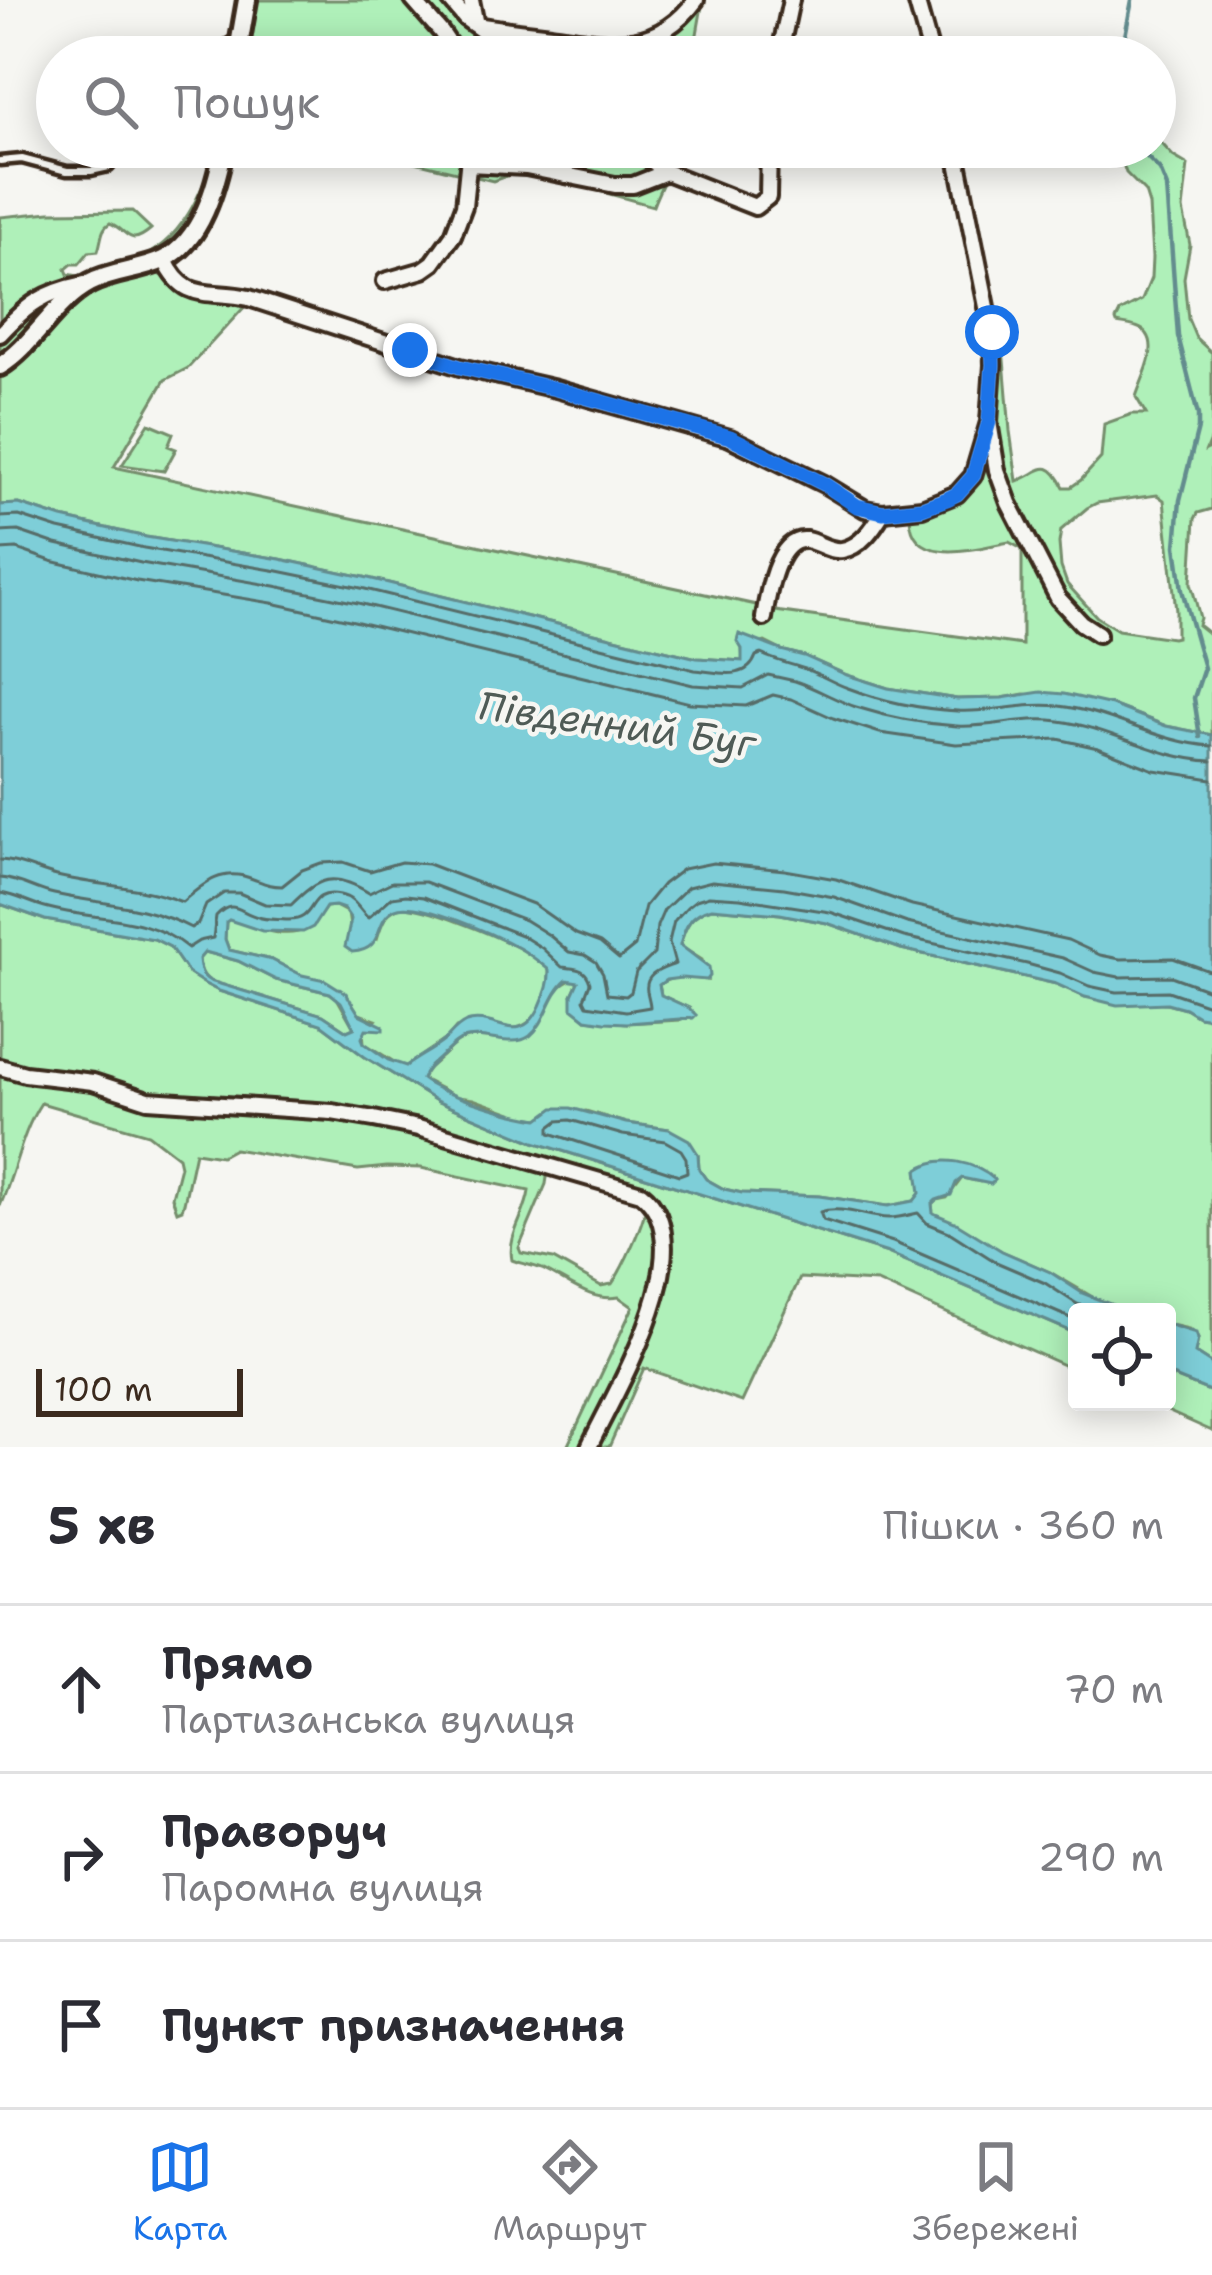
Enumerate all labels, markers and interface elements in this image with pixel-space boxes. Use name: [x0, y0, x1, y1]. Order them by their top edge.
search box: [36, 36, 1176, 168]
icon: search: [78, 69, 144, 135]
text: Пошук: [174, 72, 320, 132]
route start: [965, 305, 1019, 359]
route end: [383, 323, 437, 377]
water label: Південний Буг: [475, 679, 760, 769]
map controls: [1068, 1303, 1176, 1411]
button: locate: [1068, 1303, 1176, 1411]
scale bar: [36, 1363, 243, 1416]
text: 100 m: [54, 1367, 153, 1412]
text: 5 хв: [48, 1491, 155, 1559]
text: Пішки · 360 m: [883, 1499, 1164, 1551]
text: Прямо: [162, 1633, 313, 1693]
icon: ahead: [48, 1656, 114, 1722]
text: 70 m: [1063, 1663, 1164, 1715]
text: Партизанська вулиця: [162, 1693, 576, 1745]
text: Праворуч: [162, 1801, 387, 1861]
icon: right: [48, 1824, 114, 1890]
text: 290 m: [1038, 1831, 1164, 1883]
text: Паромна вулиця: [162, 1861, 484, 1913]
icon: arrive: [48, 1992, 114, 2058]
text: Пункт призначення: [162, 1995, 625, 2055]
tab: Карта: [133, 2134, 227, 2251]
tab: Маршрут: [493, 2134, 647, 2251]
tab: Збережені: [912, 2134, 1079, 2251]

